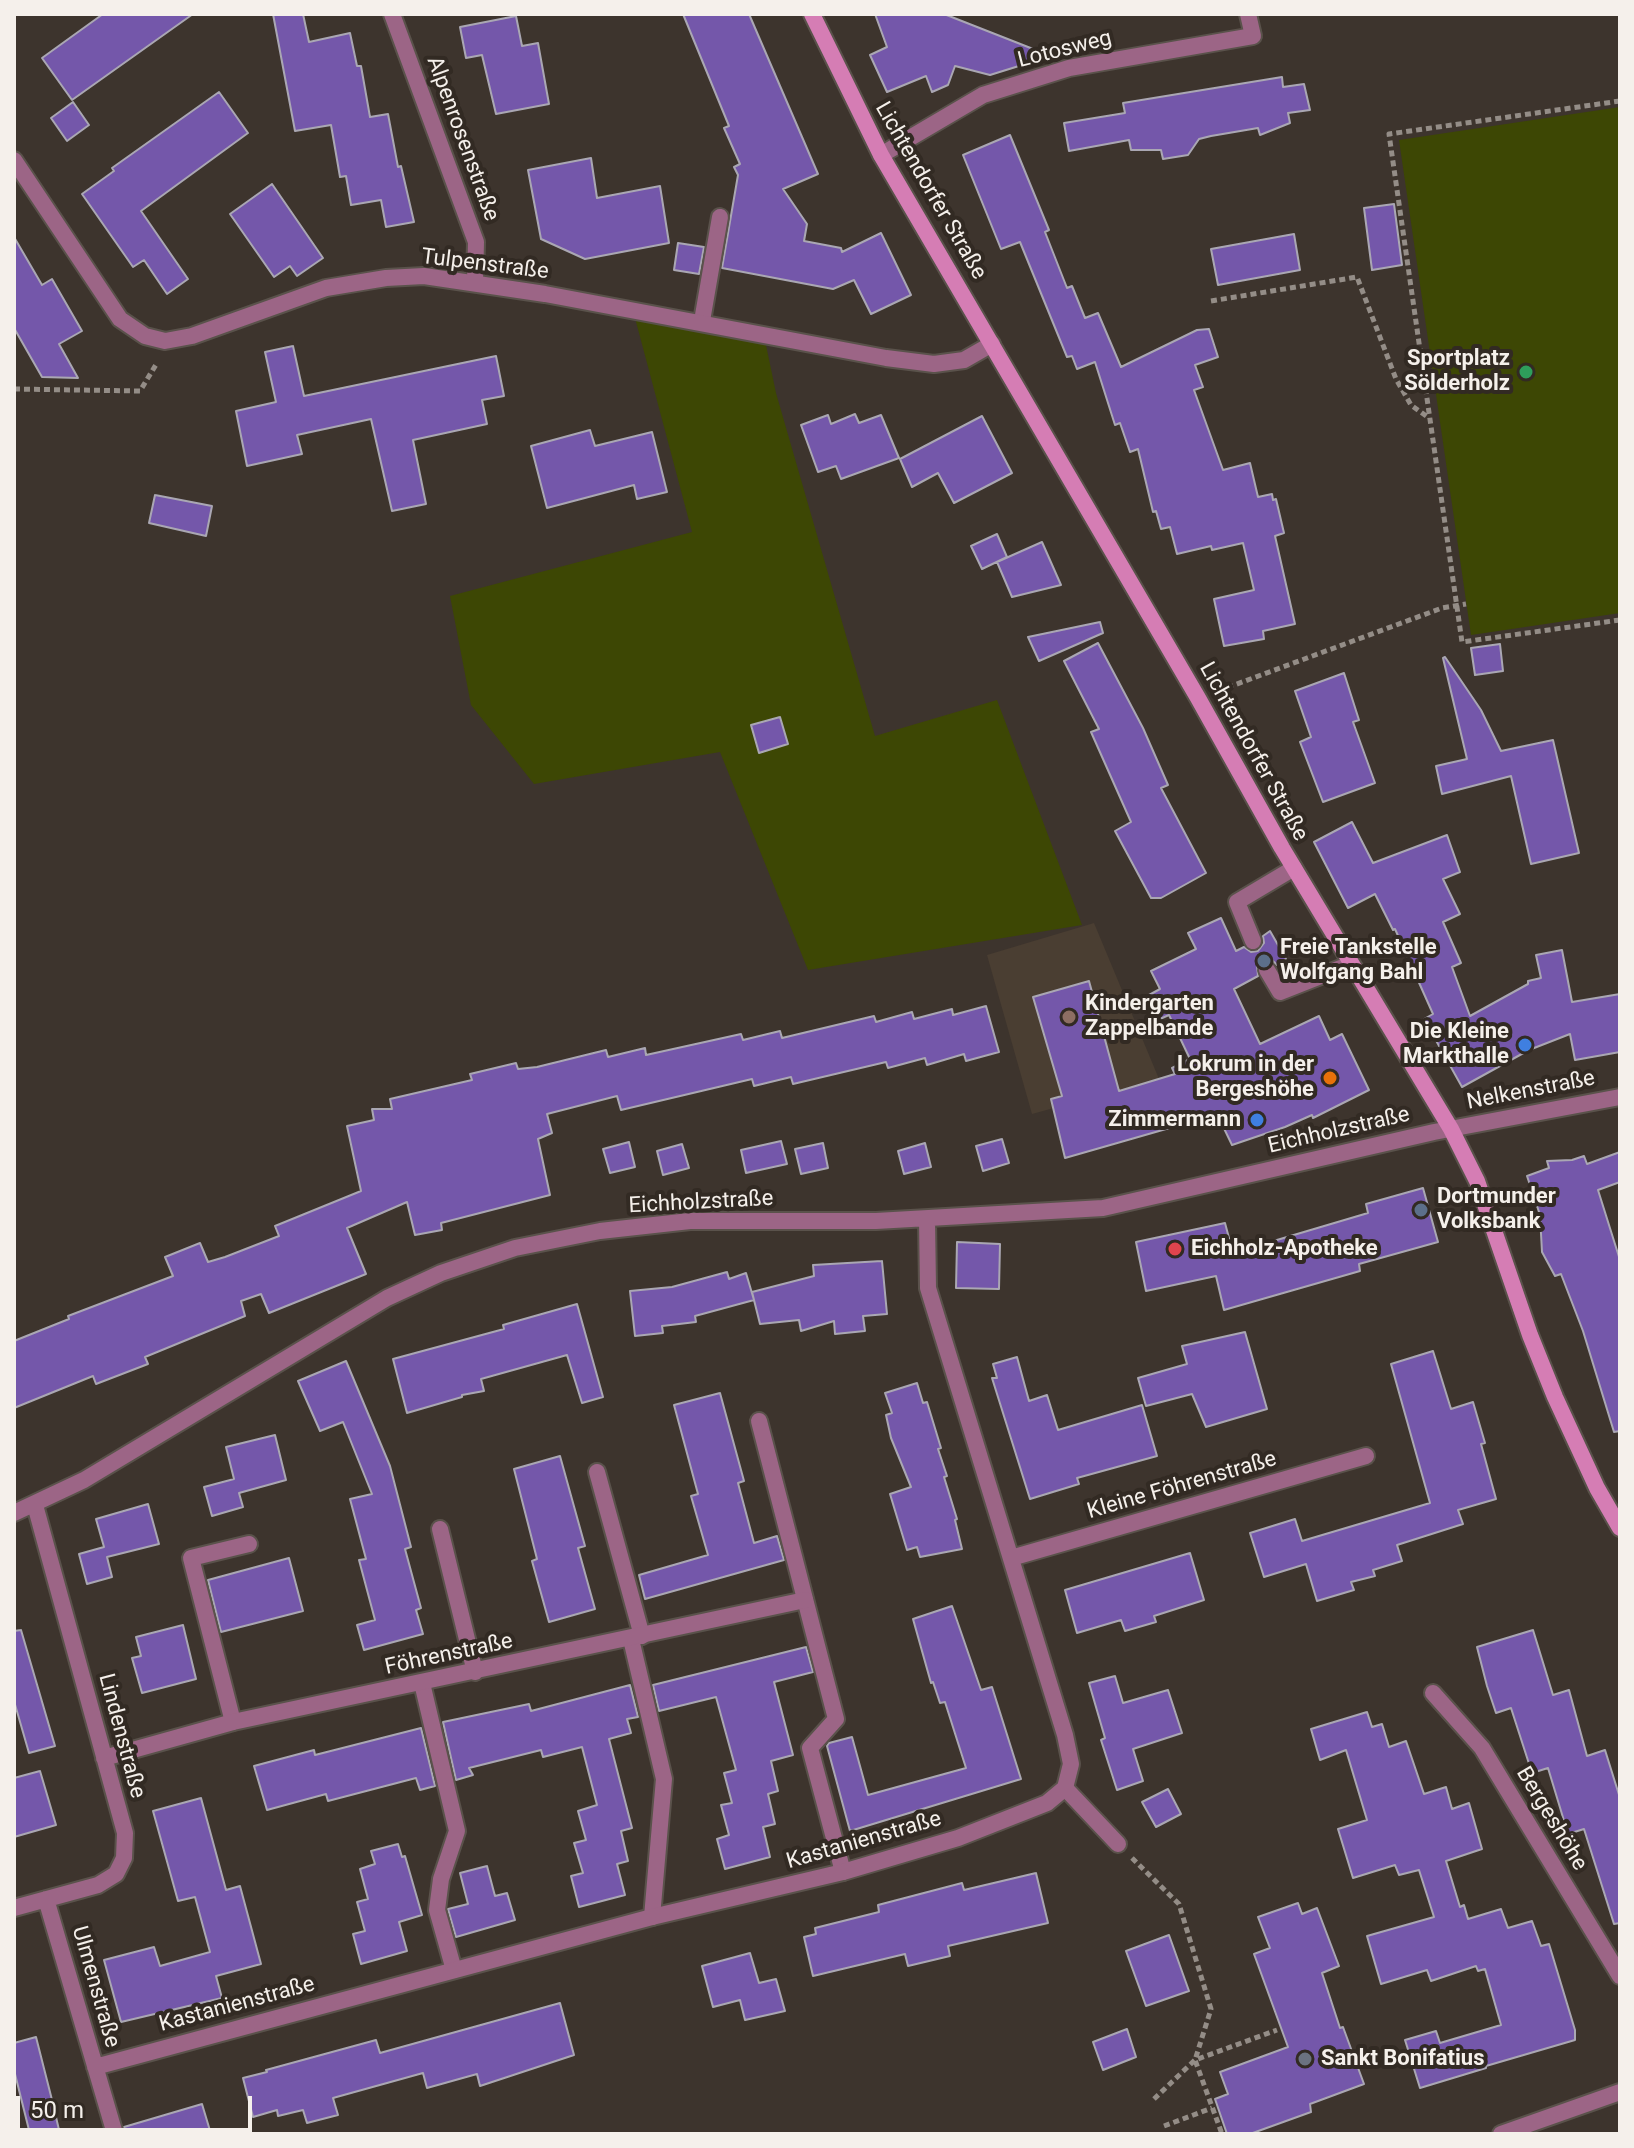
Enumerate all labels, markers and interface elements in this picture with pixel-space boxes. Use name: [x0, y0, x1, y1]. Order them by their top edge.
street label: Lotosweg: [1015, 26, 1115, 74]
street label: Alpenrosenstraße: [420, 53, 504, 225]
street label: Lichtendorfer Straße: [868, 98, 992, 284]
street label: Tulpenstraße: [420, 244, 550, 286]
place label: Sportplatz Sölderholz: [1404, 346, 1510, 398]
marker: Sportplatz Sölderholz: [1517, 363, 1535, 381]
street label: Lichtendorfer Straße: [1193, 658, 1313, 846]
place label: Freie Tankstelle Wolfgang Bahl: [1280, 935, 1437, 986]
marker: Freie Tankstelle Wolfgang Bahl: [1255, 952, 1273, 970]
place label: Kindergarten Zappelbande: [1085, 991, 1214, 1042]
marker: Kindergarten Zappelbande: [1060, 1008, 1078, 1026]
place label: Die Kleine Markthalle: [1403, 1019, 1509, 1070]
marker: Die Kleine Markthalle: [1516, 1036, 1534, 1054]
place label: Lokrum in der Bergeshöhe: [1177, 1052, 1314, 1104]
street label: Nelkenstraße: [1465, 1066, 1597, 1116]
marker: Lokrum in der Bergeshöhe: [1321, 1069, 1339, 1087]
street label: Eichholzstraße: [1266, 1102, 1412, 1160]
place label: Zimmermann: [1108, 1107, 1241, 1133]
marker: Zimmermann: [1248, 1111, 1266, 1129]
place label: Dortmunder Volksbank: [1437, 1184, 1556, 1236]
street label: Eichholzstraße: [628, 1186, 774, 1220]
marker: Dortmunder Volksbank: [1412, 1201, 1430, 1219]
place label: Eichholz-Apotheke: [1191, 1236, 1378, 1262]
marker: Eichholz-Apotheke: [1166, 1240, 1184, 1258]
street label: Kleine Föhrenstraße: [1084, 1446, 1280, 1526]
street label: Föhrenstraße: [383, 1629, 515, 1681]
street label: Lindenstraße: [92, 1671, 150, 1801]
street label: Bergeshöhe: [1510, 1762, 1592, 1876]
street label: Kastanienstraße: [784, 1806, 944, 1876]
street label: Ulmenstraße: [65, 1923, 125, 2051]
street label: Kastanienstraße: [156, 1972, 318, 2038]
place label: Sankt Bonifatius: [1321, 2046, 1484, 2072]
marker: Sankt Bonifatius: [1296, 2050, 1314, 2068]
scale bar: [20, 2080, 256, 2130]
text: 50 m: [30, 2096, 84, 2124]

